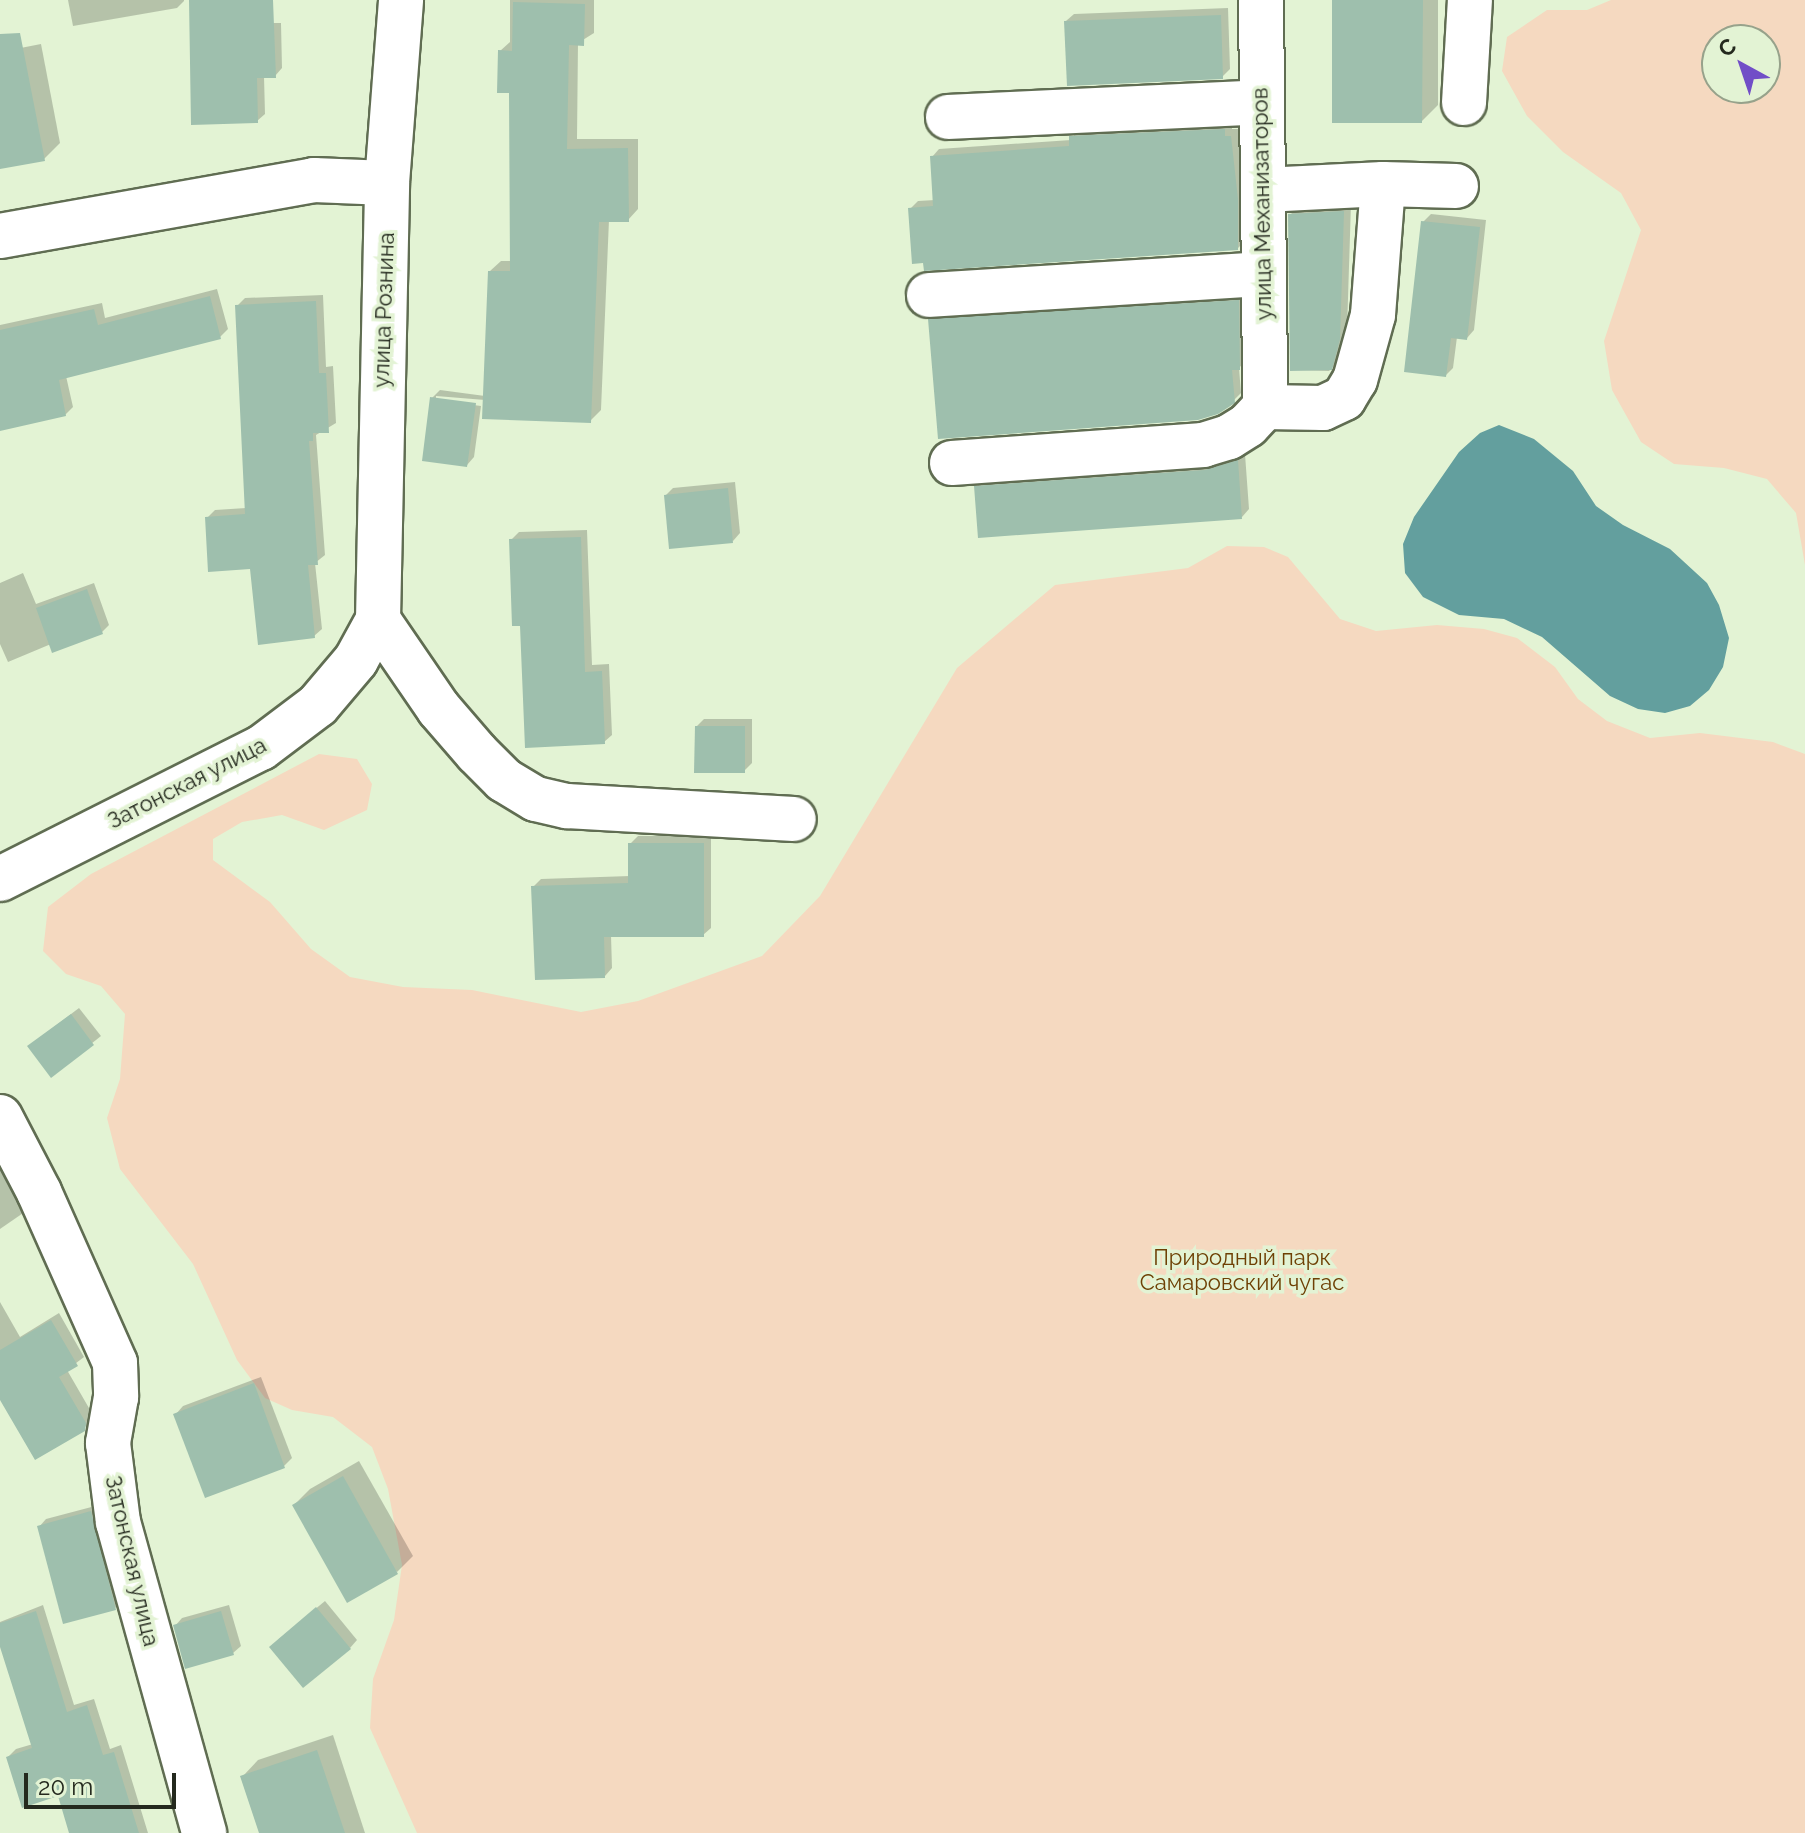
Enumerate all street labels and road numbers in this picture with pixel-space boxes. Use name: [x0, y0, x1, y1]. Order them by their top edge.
street label: улица Механизаторов: [1247, 87, 1277, 321]
street label: улица Рознина: [368, 232, 400, 388]
street label: Затонская улица: [103, 732, 271, 834]
street label: Затонская улица: [99, 1473, 165, 1649]

